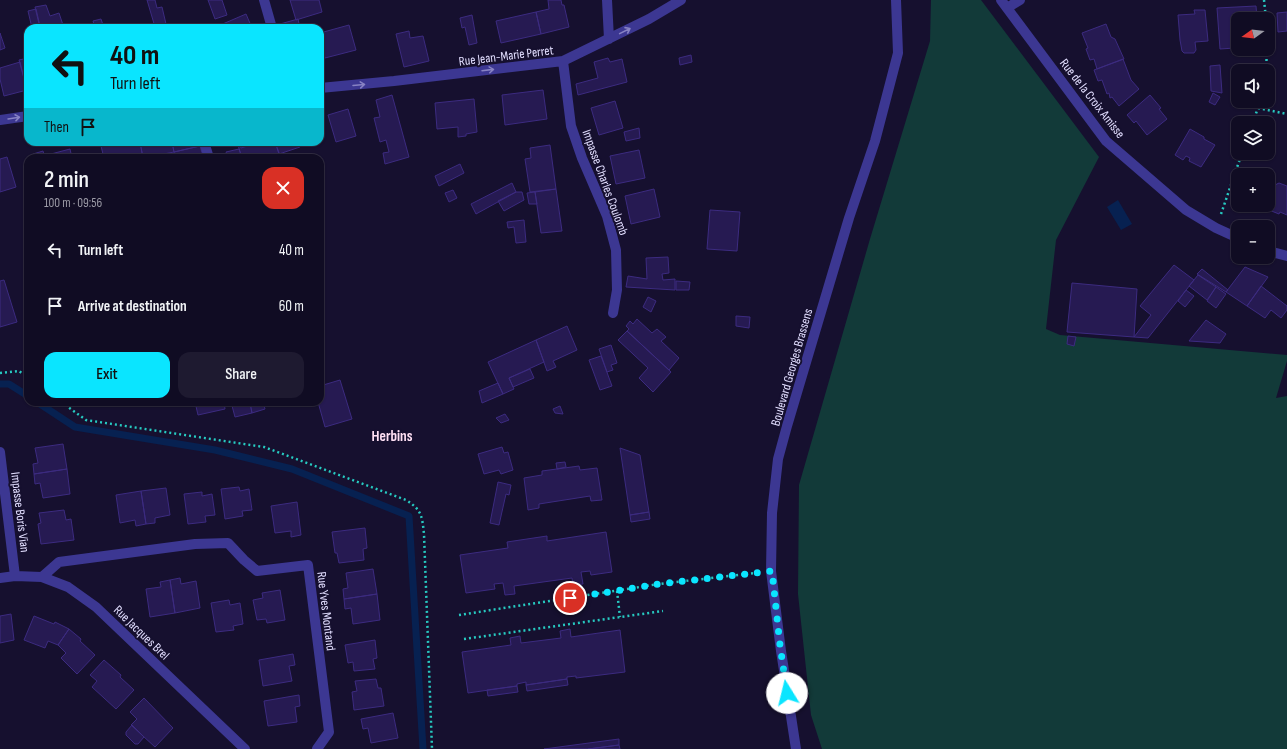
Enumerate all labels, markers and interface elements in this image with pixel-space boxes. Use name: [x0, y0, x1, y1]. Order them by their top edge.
north arrow: [1231, 12, 1275, 56]
map controls: [1231, 12, 1275, 264]
one-way arrow: [618, 27, 630, 34]
text: 40 m: [110, 39, 159, 72]
icon: left: [44, 40, 96, 92]
street label: Rue Jean-Marie Perret: [458, 42, 554, 70]
street label: Rue de la Croix Amisse: [1056, 56, 1128, 142]
button: sound: [1231, 64, 1275, 108]
one-way arrow: [481, 66, 494, 74]
text: Turn left: [110, 73, 161, 94]
one-way arrow: [352, 81, 365, 88]
one-way arrow: [7, 114, 20, 122]
icon: arrive: [77, 116, 99, 138]
button: layers: [1231, 116, 1275, 160]
text: Then: [44, 118, 69, 137]
street label: Impasse Charles Coulomb: [578, 127, 632, 237]
text: 2 min: [44, 165, 89, 194]
button: close: [262, 167, 304, 209]
button: +: [1231, 168, 1275, 212]
text: 100 m · 09:56: [44, 195, 102, 211]
button: −: [1231, 220, 1275, 264]
icon: left: [44, 239, 66, 261]
text: Turn left: [78, 241, 123, 260]
text: 40 m: [279, 241, 304, 260]
icon: arrive: [44, 295, 66, 317]
text: Arrive at destination: [78, 297, 187, 316]
text: 60 m: [279, 297, 304, 316]
street label: Boulevard Georges Brassens: [768, 306, 816, 428]
button: Exit: [44, 352, 170, 398]
button: Share: [178, 352, 304, 398]
district label: Herbins: [371, 427, 413, 446]
street label: Impasse Boris Vian: [7, 471, 33, 553]
street label: Rue Yves Montand: [313, 571, 339, 652]
pin: [553, 581, 587, 615]
icon: arrive: [559, 587, 581, 609]
street label: Rue Jacques Brel: [110, 602, 173, 663]
position arrow: [766, 672, 808, 714]

